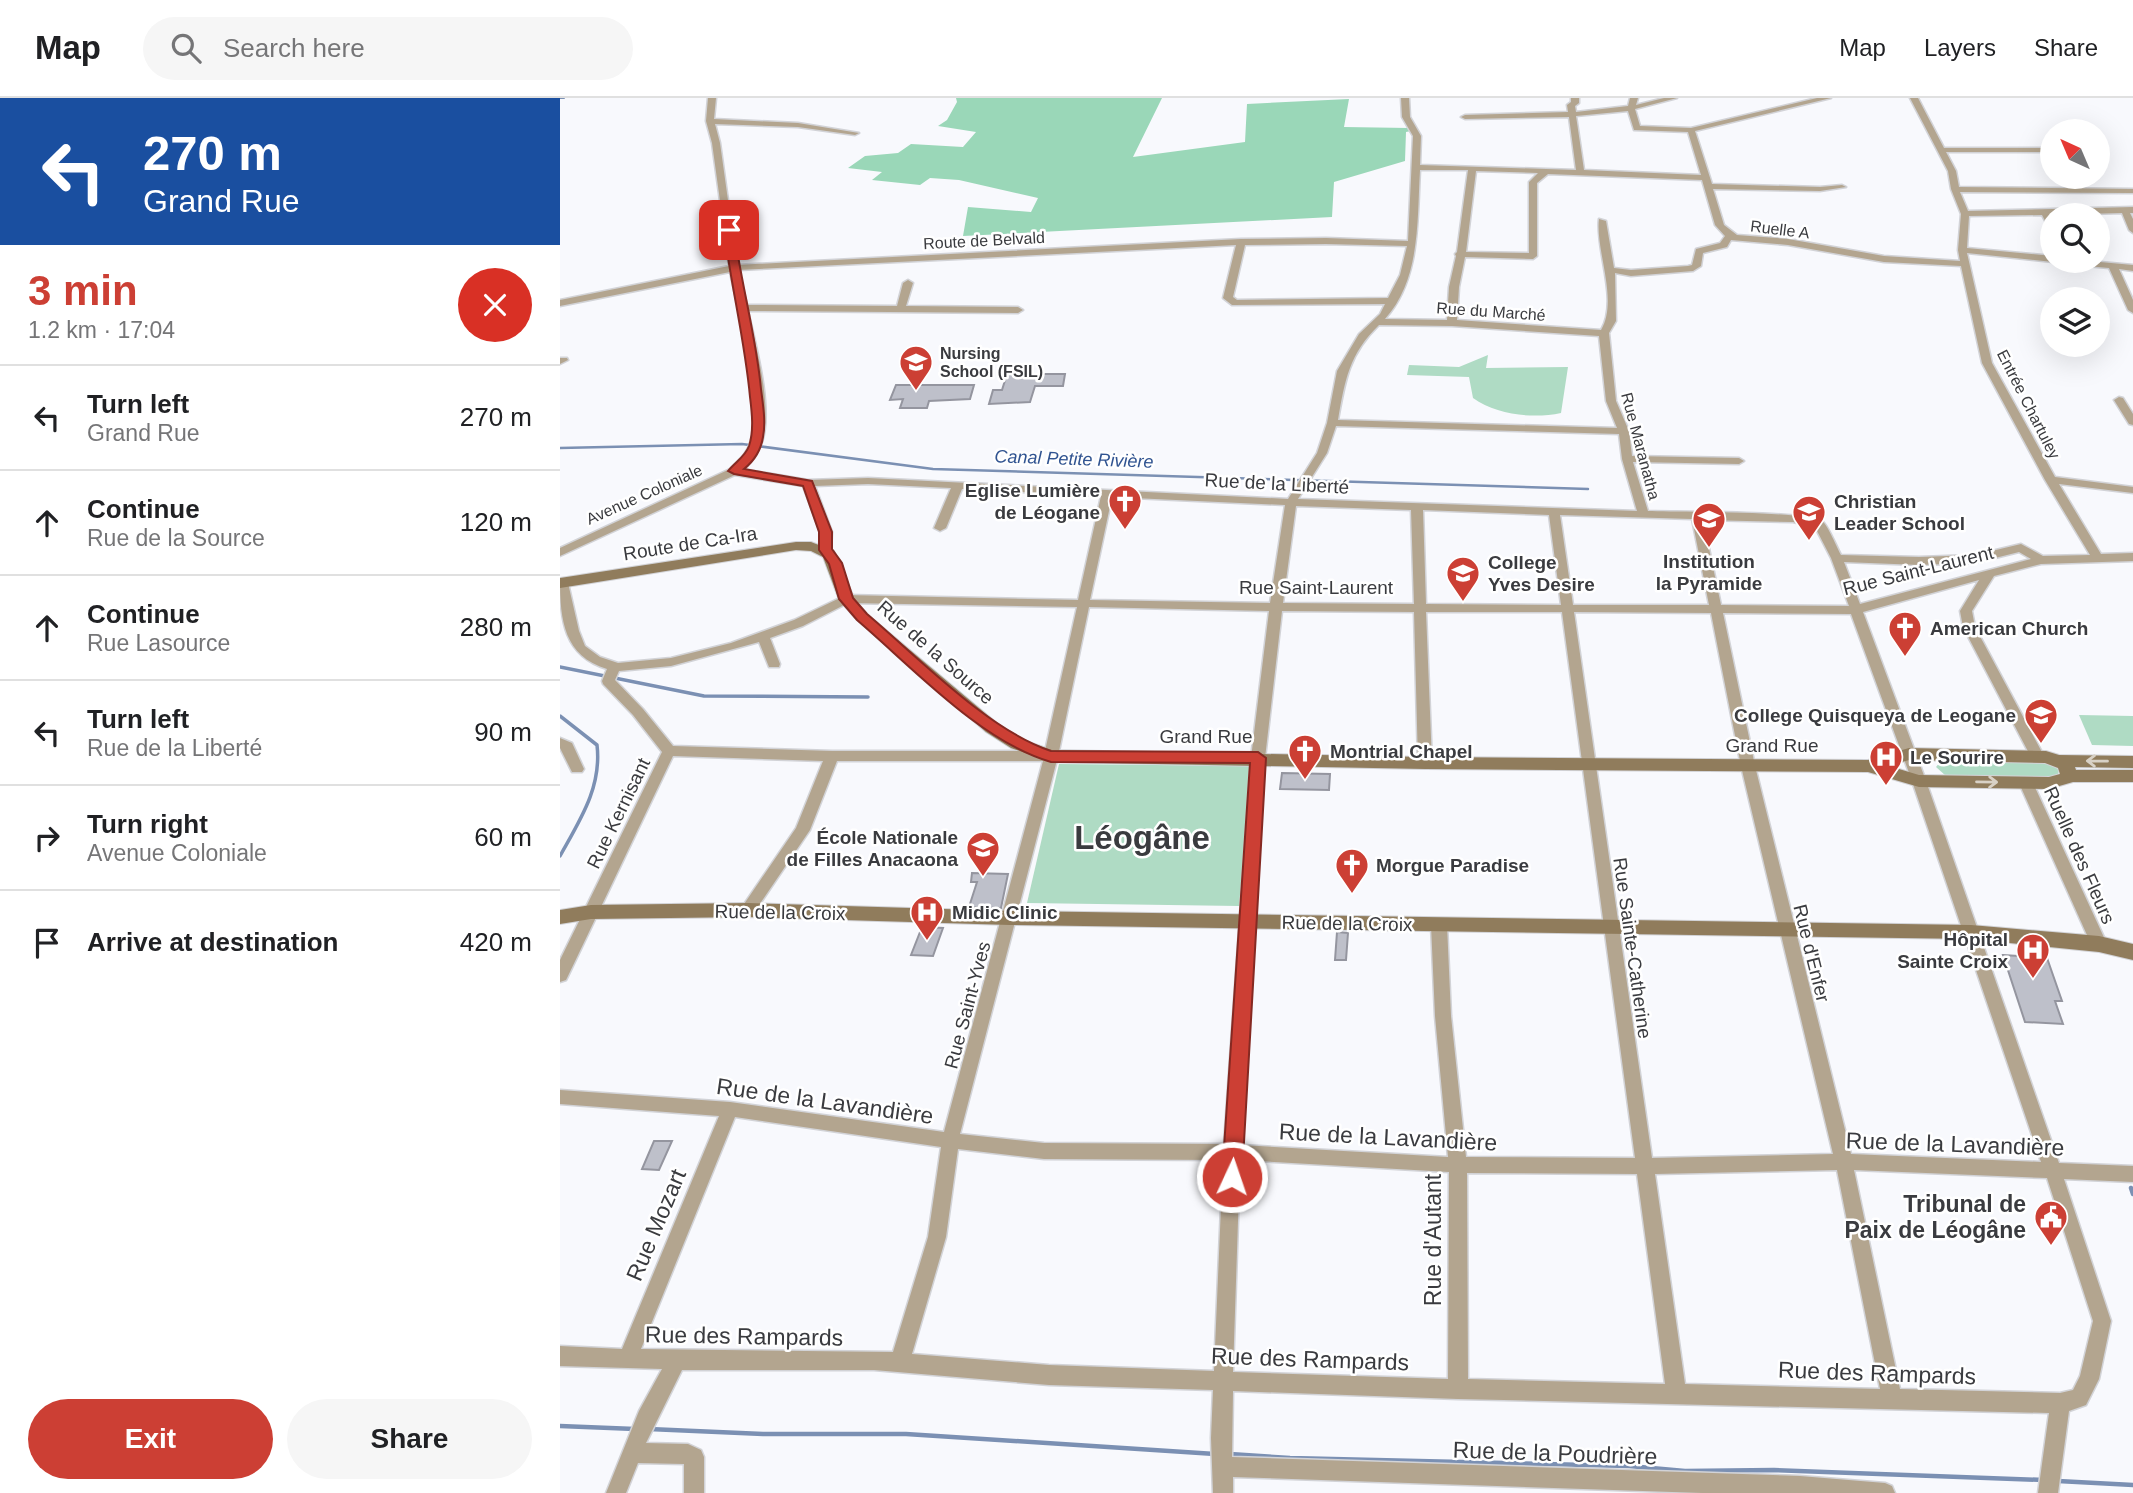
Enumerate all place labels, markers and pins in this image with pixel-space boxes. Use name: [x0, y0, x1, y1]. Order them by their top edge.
pin: [699, 200, 759, 260]
school or university icon: Nursing School (FSIL): [897, 343, 935, 392]
place label: Nursing School (FSIL): [940, 345, 1043, 380]
place label: Eglise Lumière de Léogane: [965, 480, 1100, 523]
church icon: Eglise Lumière de Léogane: [1106, 482, 1144, 531]
place label: Christian Leader School: [1834, 491, 1965, 534]
school or university icon: Christian Leader School: [1790, 493, 1828, 542]
school or university icon: Institution la Pyramide: [1690, 500, 1728, 549]
place label: Institution la Pyramide: [1656, 551, 1762, 594]
place label: College Yves Desire: [1488, 552, 1595, 595]
school or university icon: College Yves Desire: [1444, 554, 1482, 603]
church icon: American Church: [1886, 609, 1924, 658]
place label: American Church: [1930, 618, 2088, 639]
school or university icon: College Quisqueya de Leogane: [2022, 696, 2060, 745]
place label: College Quisqueya de Leogane: [1734, 705, 2016, 726]
church icon: Montrial Chapel: [1286, 732, 1324, 781]
hospital icon: Le Sourire: [1867, 738, 1905, 787]
place label: Montrial Chapel: [1330, 741, 1473, 762]
place label: Le Sourire: [1910, 747, 2004, 768]
place label: École Nationale de Filles Anacaona: [787, 827, 958, 870]
school or university icon: École Nationale de Filles Anacaona: [964, 829, 1002, 878]
church icon: Morgue Paradise: [1333, 846, 1371, 895]
place label: Morgue Paradise: [1376, 855, 1529, 876]
hospital icon: Midic Clinic: [908, 893, 946, 942]
place label: Midic Clinic: [952, 902, 1058, 923]
place label: Hôpital Sainte Croix: [1897, 929, 2008, 972]
hospital icon: Hôpital Sainte Croix: [2014, 931, 2052, 980]
place label: Tribunal de Paix de Léogâne: [1844, 1191, 2026, 1243]
public building icon: Tribunal de Paix de Léogâne: [2032, 1198, 2070, 1247]

